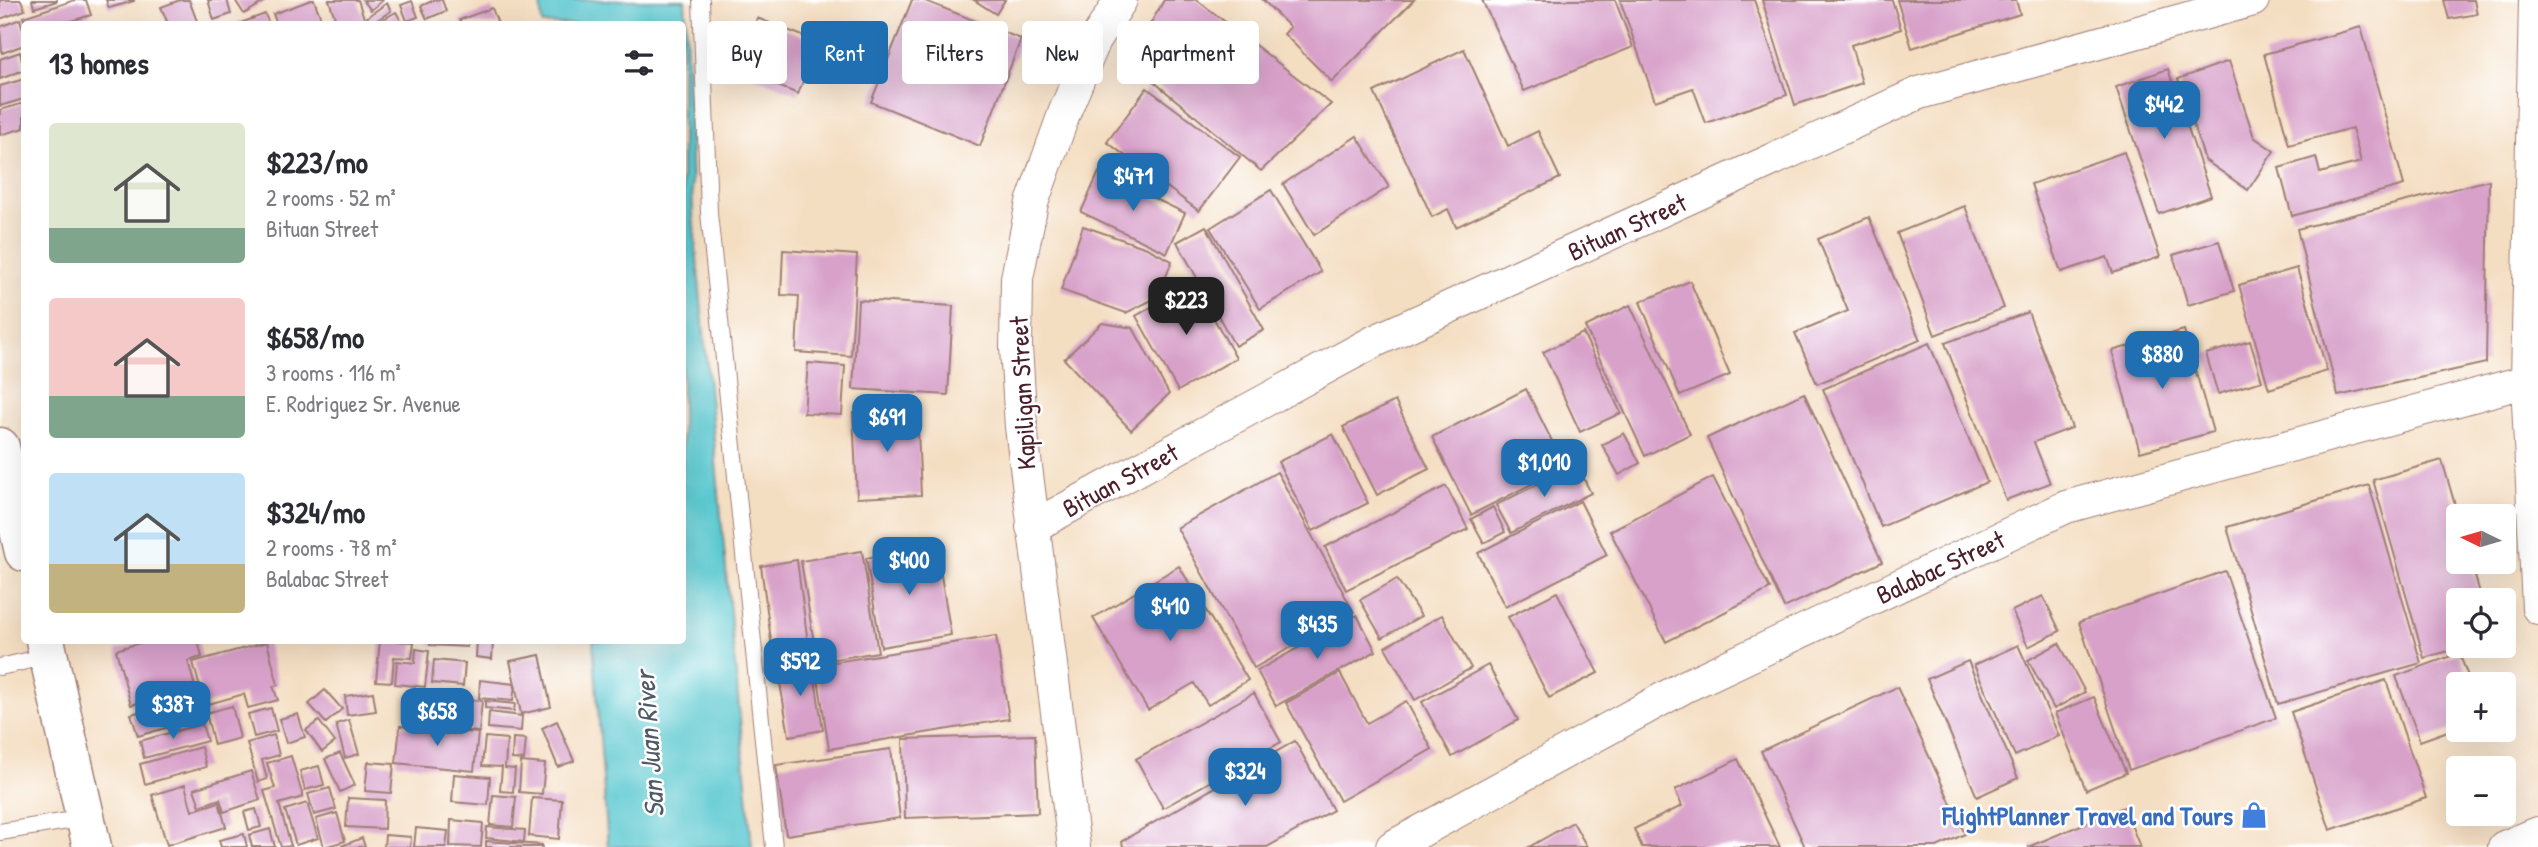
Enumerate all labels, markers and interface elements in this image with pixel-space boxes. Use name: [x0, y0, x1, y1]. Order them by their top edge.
chip: Buy: [707, 21, 787, 84]
chip: Rent: [801, 21, 888, 84]
chip: Filters: [902, 21, 1008, 84]
chip: New: [1022, 21, 1103, 84]
chip: Apartment: [1117, 21, 1259, 84]
text: 13 homes: [49, 43, 149, 83]
icon: filters: [620, 44, 658, 82]
pin: $442: [2123, 82, 2205, 141]
text: $442: [2144, 88, 2184, 119]
text: $223/mo: [266, 142, 368, 182]
icon: home: [105, 151, 189, 235]
pin: $471: [1092, 154, 1174, 213]
text: $471: [1113, 160, 1153, 191]
text: 2 rooms · 52 m²: [266, 182, 396, 213]
street label: Bituan Street: [1562, 183, 1693, 268]
text: Bituan Street: [266, 213, 378, 244]
pin: $223: [1145, 278, 1227, 337]
text: $223: [1164, 284, 1208, 315]
street label: Kapiligan Street: [1000, 314, 1043, 471]
text: $658/mo: [266, 317, 364, 357]
icon: home: [105, 326, 189, 410]
pin: $880: [2121, 332, 2203, 391]
text: $880: [2141, 338, 2183, 369]
text: 3 rooms · 116 m²: [266, 357, 401, 388]
text: E. Rodriguez Sr. Avenue: [266, 388, 461, 419]
pin: $691: [846, 394, 928, 454]
text: $691: [868, 401, 906, 432]
street label: Bituan Street: [1056, 433, 1185, 525]
pin: $1,010: [1487, 440, 1601, 499]
text: $1,010: [1517, 446, 1571, 477]
text: $324/mo: [266, 492, 365, 532]
icon: home: [105, 501, 189, 585]
north arrow: [2446, 504, 2516, 574]
map controls: [2446, 504, 2516, 826]
street label: Balabac Street: [1870, 521, 2011, 612]
text: 2 rooms · 78 m²: [266, 532, 397, 563]
pin: $400: [868, 538, 950, 597]
text: $400: [889, 544, 929, 575]
text: Balabac Street: [266, 563, 388, 594]
pin: $410: [1129, 584, 1211, 643]
button: locate: [2446, 588, 2516, 658]
text: $410: [1151, 590, 1189, 621]
pin: $435: [1276, 602, 1358, 661]
text: $435: [1297, 608, 1337, 639]
pin: $592: [759, 638, 841, 698]
text: $592: [780, 645, 820, 676]
water label: San Juan River: [625, 666, 673, 818]
button: +: [2446, 672, 2516, 742]
pin: $387: [132, 682, 214, 741]
text: $387: [151, 688, 195, 719]
pin: $658: [396, 688, 478, 748]
text: $658: [417, 695, 457, 726]
pin: $324: [1204, 748, 1286, 808]
text: $324: [1224, 755, 1266, 786]
button: −: [2446, 756, 2516, 826]
place label: FlightPlanner Travel and Tours: [1941, 798, 2233, 834]
shop icon: FlightPlanner Travel and Tours: [2239, 800, 2269, 830]

